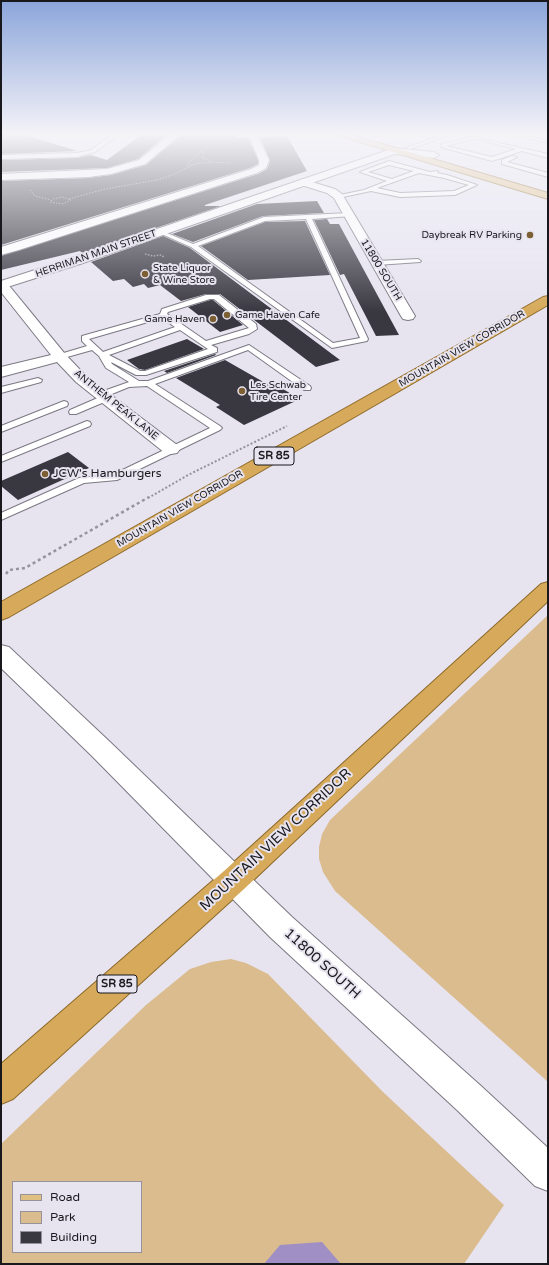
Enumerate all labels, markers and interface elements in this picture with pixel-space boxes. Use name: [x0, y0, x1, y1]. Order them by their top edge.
street label: HERRIMAN MAIN STREET: [34, 228, 158, 280]
place label: Daybreak RV Parking: [421, 229, 522, 241]
marker: Daybreak RV Parking: [525, 230, 535, 240]
street label: 11800 SOUTH: [358, 237, 404, 303]
place label: State Liquor & Wine Store: [153, 262, 215, 286]
marker: State Liquor & Wine Store: [140, 269, 150, 279]
street label: MOUNTAIN VIEW CORRIDOR: [397, 308, 527, 390]
place label: Game Haven Cafe: [235, 309, 320, 321]
marker: Game Haven Cafe: [222, 310, 232, 320]
place label: Game Haven: [144, 313, 205, 325]
marker: Game Haven: [208, 314, 218, 324]
street label: ANTHEM PEAK LANE: [71, 367, 161, 443]
place label: Les Schwab Tire Center: [250, 379, 306, 402]
marker: Les Schwab Tire Center: [237, 386, 247, 396]
road number: SR 85: [254, 447, 294, 465]
place label: JCW's Hamburgers: [53, 467, 161, 481]
street label: MOUNTAIN VIEW CORRIDOR: [115, 468, 245, 550]
marker: JCW's Hamburgers: [40, 469, 50, 479]
street label: MOUNTAIN VIEW CORRIDOR: [197, 765, 355, 915]
street label: 11800 SOUTH: [280, 925, 364, 1003]
road number: SR 85: [97, 975, 137, 993]
legend: [12, 1181, 142, 1253]
text: Road: [50, 1190, 80, 1204]
text: Park: [50, 1210, 76, 1224]
text: Building: [50, 1230, 97, 1244]

